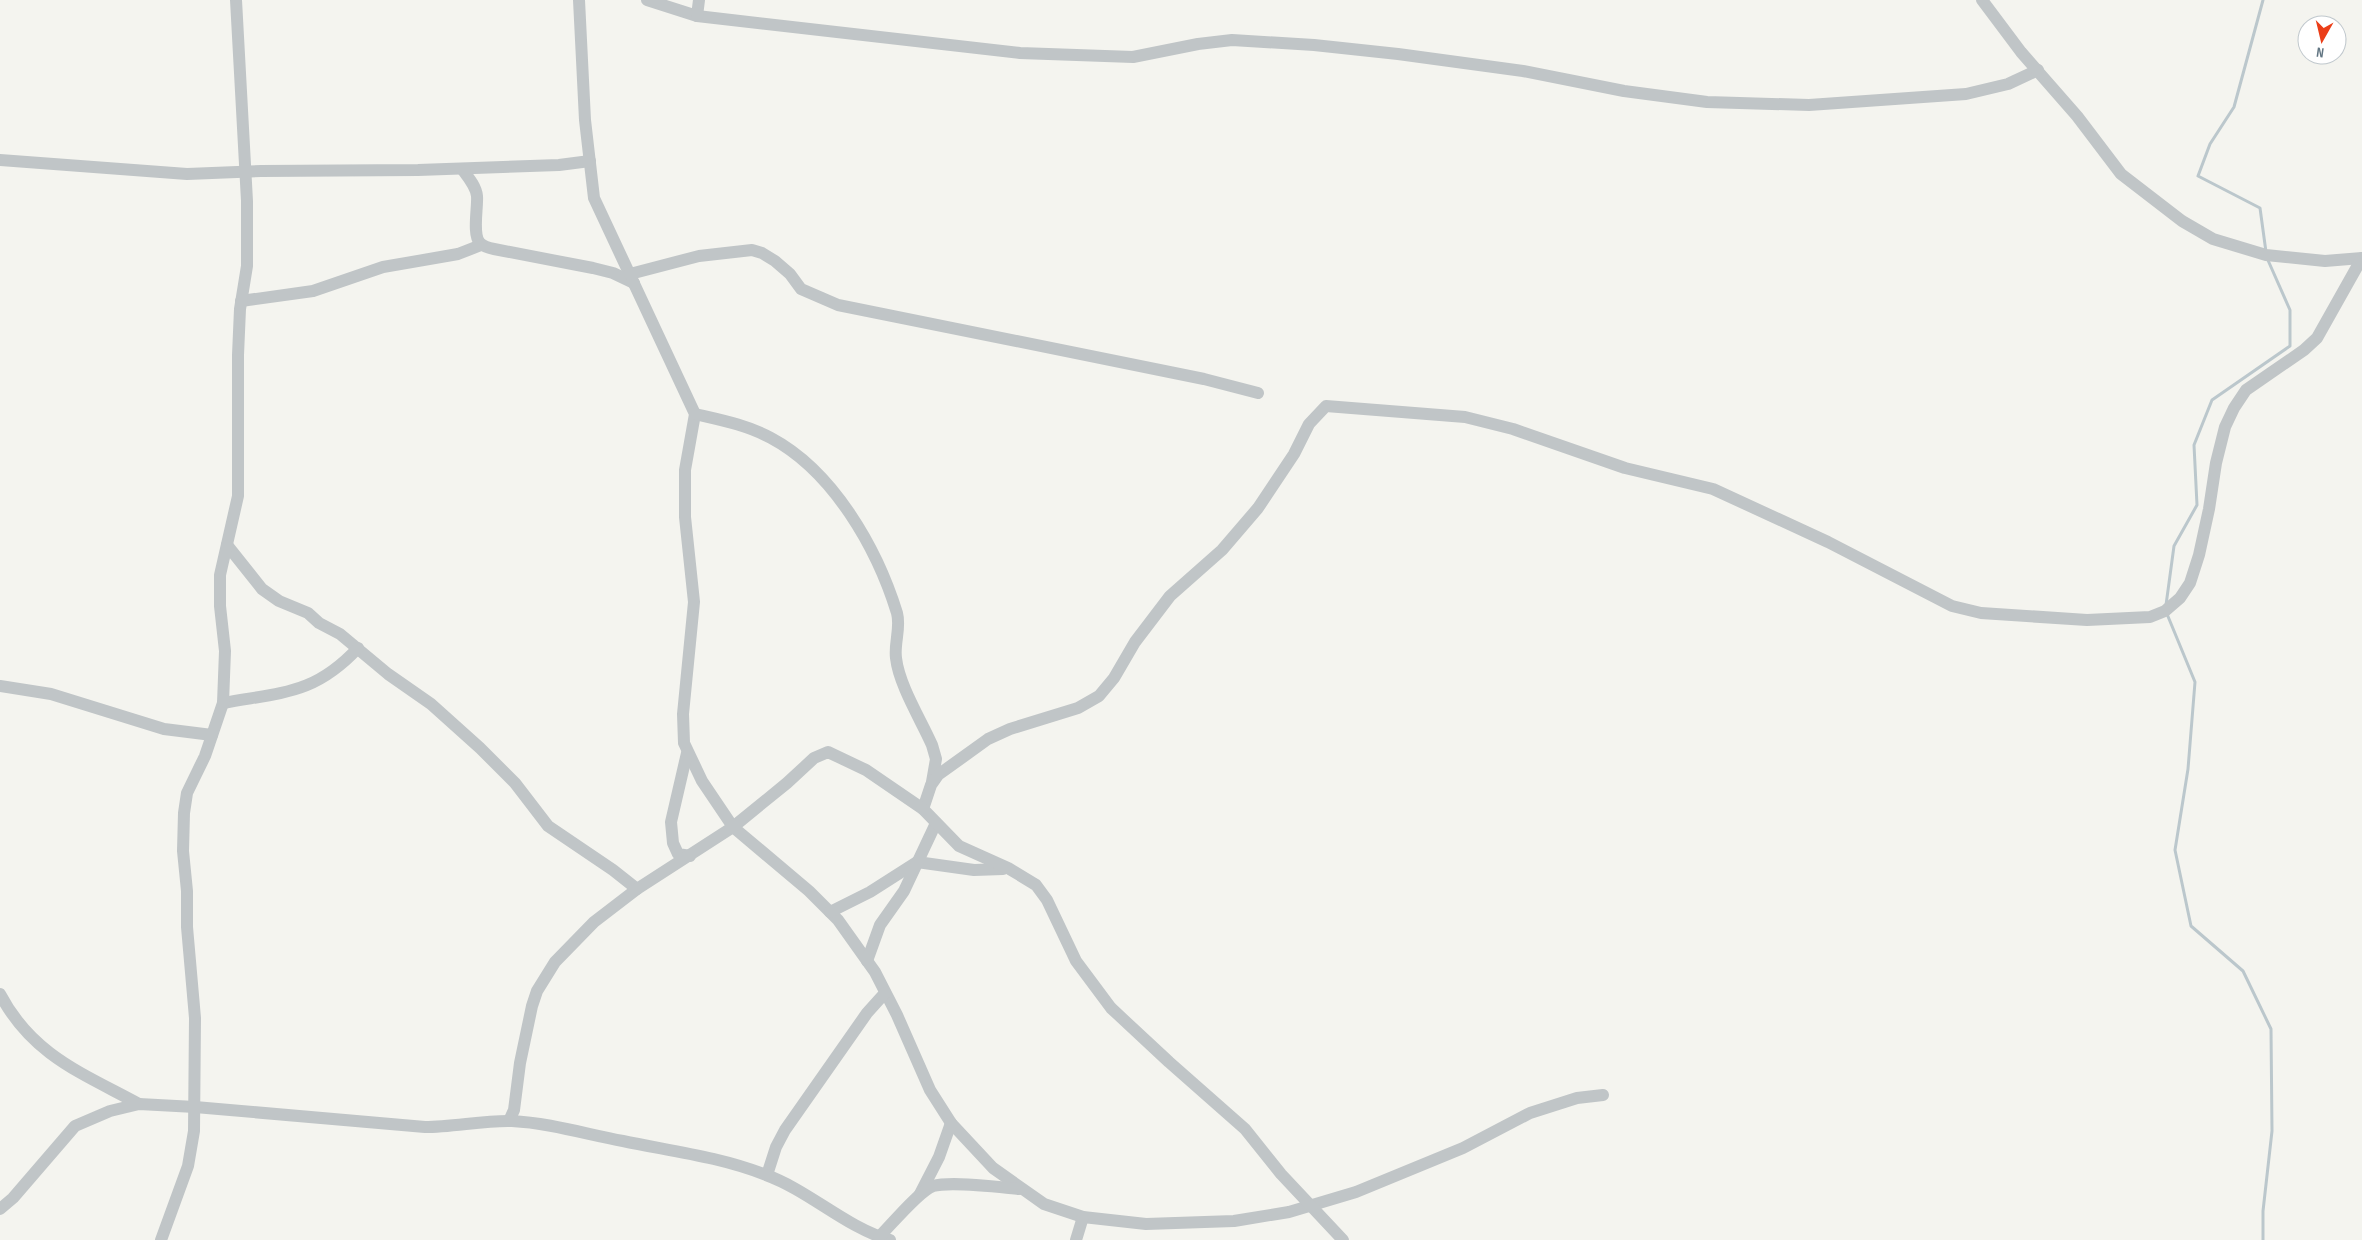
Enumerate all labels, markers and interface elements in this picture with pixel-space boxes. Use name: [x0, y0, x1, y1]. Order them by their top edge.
north arrow: [2297, 15, 2347, 65]
text: N: [2315, 43, 2325, 61]

